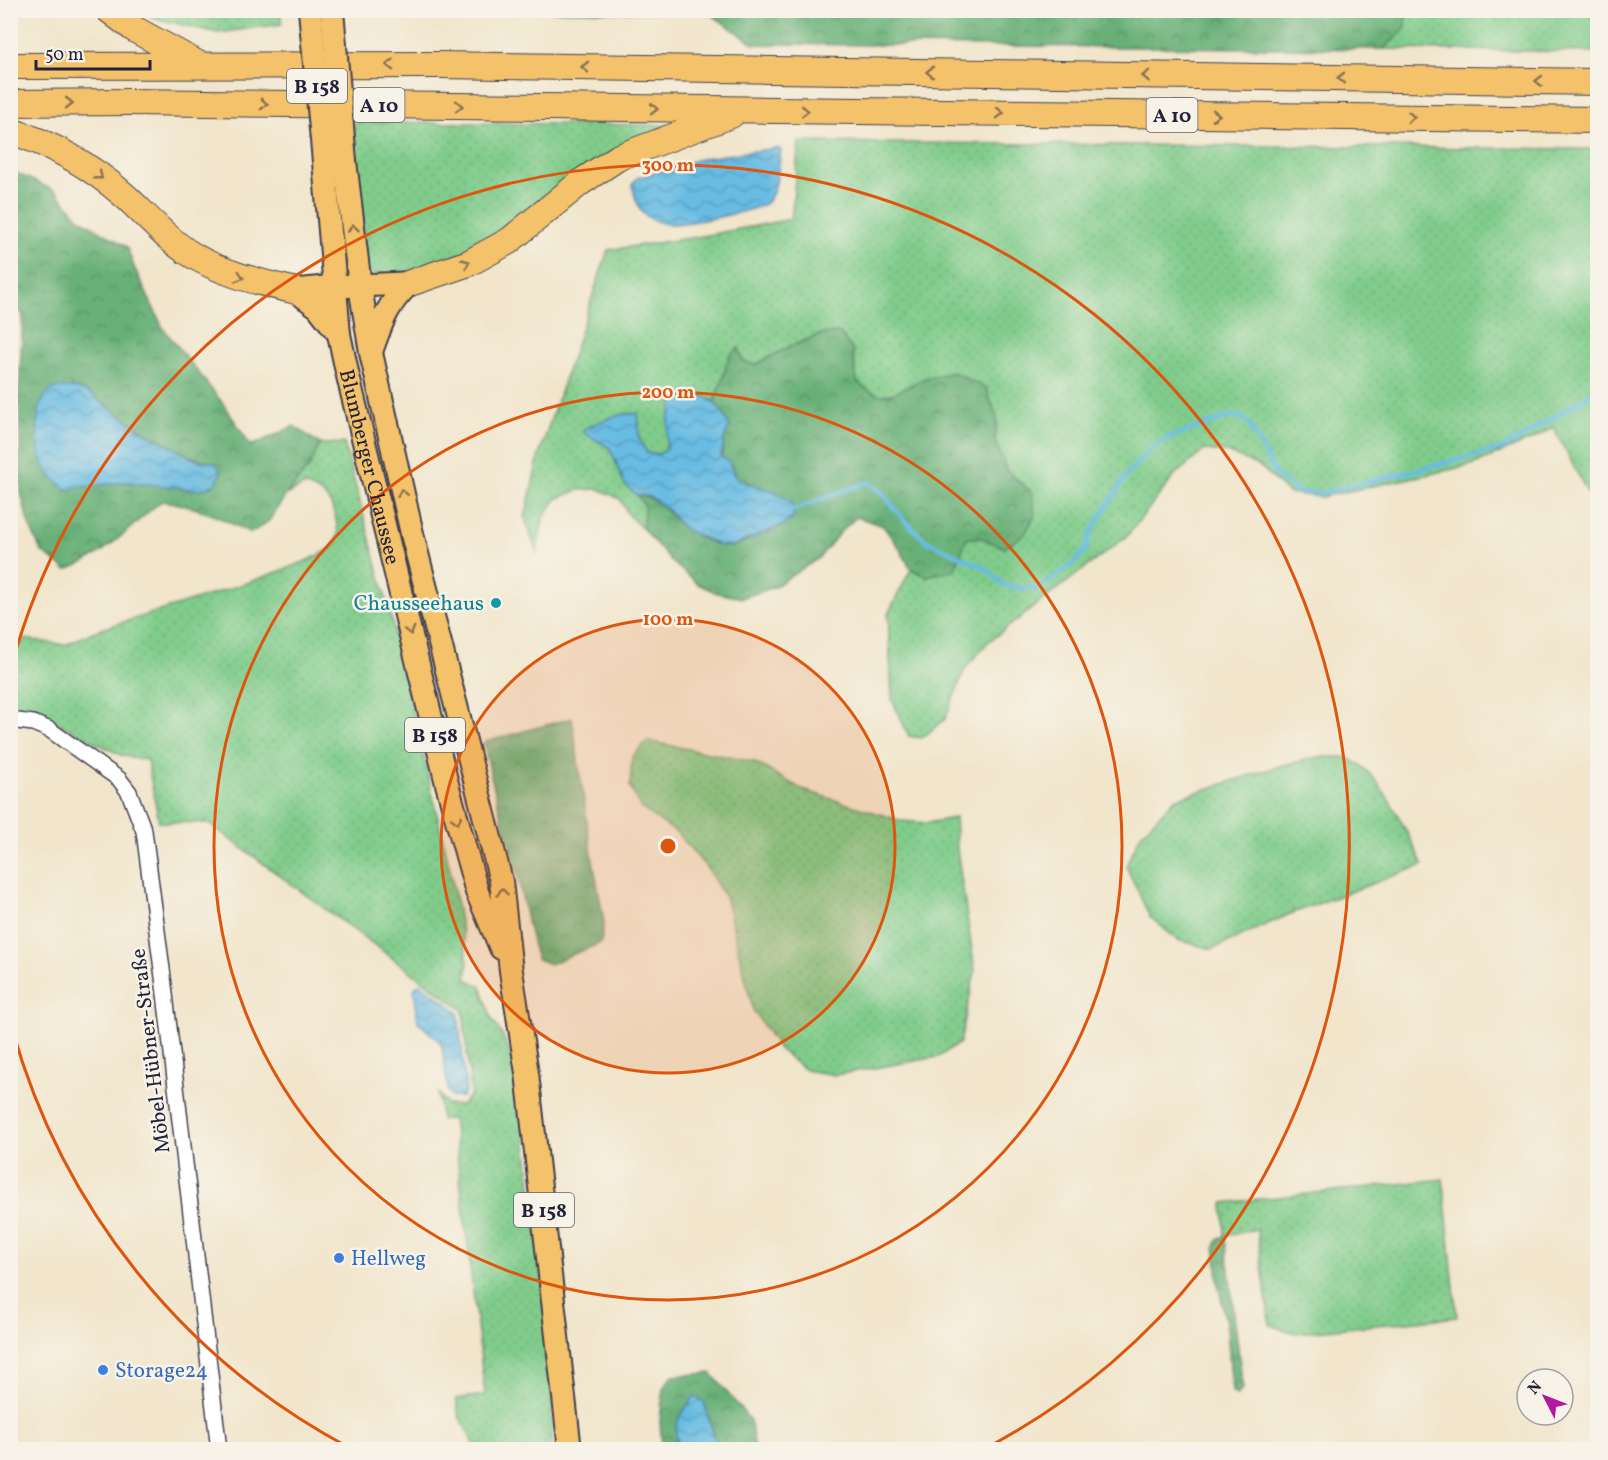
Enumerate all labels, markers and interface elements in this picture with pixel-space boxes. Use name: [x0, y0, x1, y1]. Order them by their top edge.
scale bar: [36, 33, 150, 71]
text: 50 m: [45, 43, 84, 68]
one-way arrow: [385, 59, 394, 71]
one-way arrow: [580, 61, 589, 73]
one-way arrow: [925, 66, 934, 79]
road number: B 158: [287, 69, 347, 103]
one-way arrow: [1141, 69, 1150, 82]
one-way arrow: [1336, 72, 1345, 85]
one-way arrow: [1535, 75, 1544, 87]
road number: A 10: [354, 88, 404, 122]
one-way arrow: [64, 97, 73, 109]
one-way arrow: [259, 98, 268, 110]
road number: A 10: [1146, 98, 1198, 132]
one-way arrow: [454, 100, 463, 113]
one-way arrow: [649, 103, 658, 115]
one-way arrow: [801, 104, 810, 117]
one-way arrow: [996, 107, 1005, 119]
one-way arrow: [1212, 109, 1221, 121]
one-way arrow: [1407, 111, 1416, 124]
text: 300 m: [642, 154, 694, 179]
one-way arrow: [93, 168, 104, 179]
one-way arrow: [347, 223, 359, 232]
one-way arrow: [459, 258, 470, 270]
one-way arrow: [234, 269, 245, 282]
street label: Blumberger Chaussee: [331, 366, 406, 568]
text: 200 m: [642, 381, 694, 406]
one-way arrow: [397, 488, 410, 498]
place label: Chausseehaus: [354, 590, 484, 619]
marker: Chausseehaus: [489, 596, 503, 610]
text: 100 m: [643, 608, 693, 633]
one-way arrow: [403, 626, 416, 636]
road number: B 158: [405, 718, 465, 752]
one-way arrow: [450, 814, 462, 825]
centre of rings: [658, 836, 678, 856]
one-way arrow: [496, 888, 509, 897]
street label: Möbel-Hübner-Straße: [125, 947, 178, 1155]
road number: B 158: [514, 1193, 574, 1227]
place label: Hellweg: [351, 1245, 426, 1274]
marker: Hellweg: [332, 1251, 346, 1265]
place label: Storage24: [115, 1357, 208, 1386]
marker: Storage24: [96, 1363, 110, 1377]
north arrow: [1515, 1367, 1575, 1427]
text: N: [1523, 1376, 1548, 1400]

